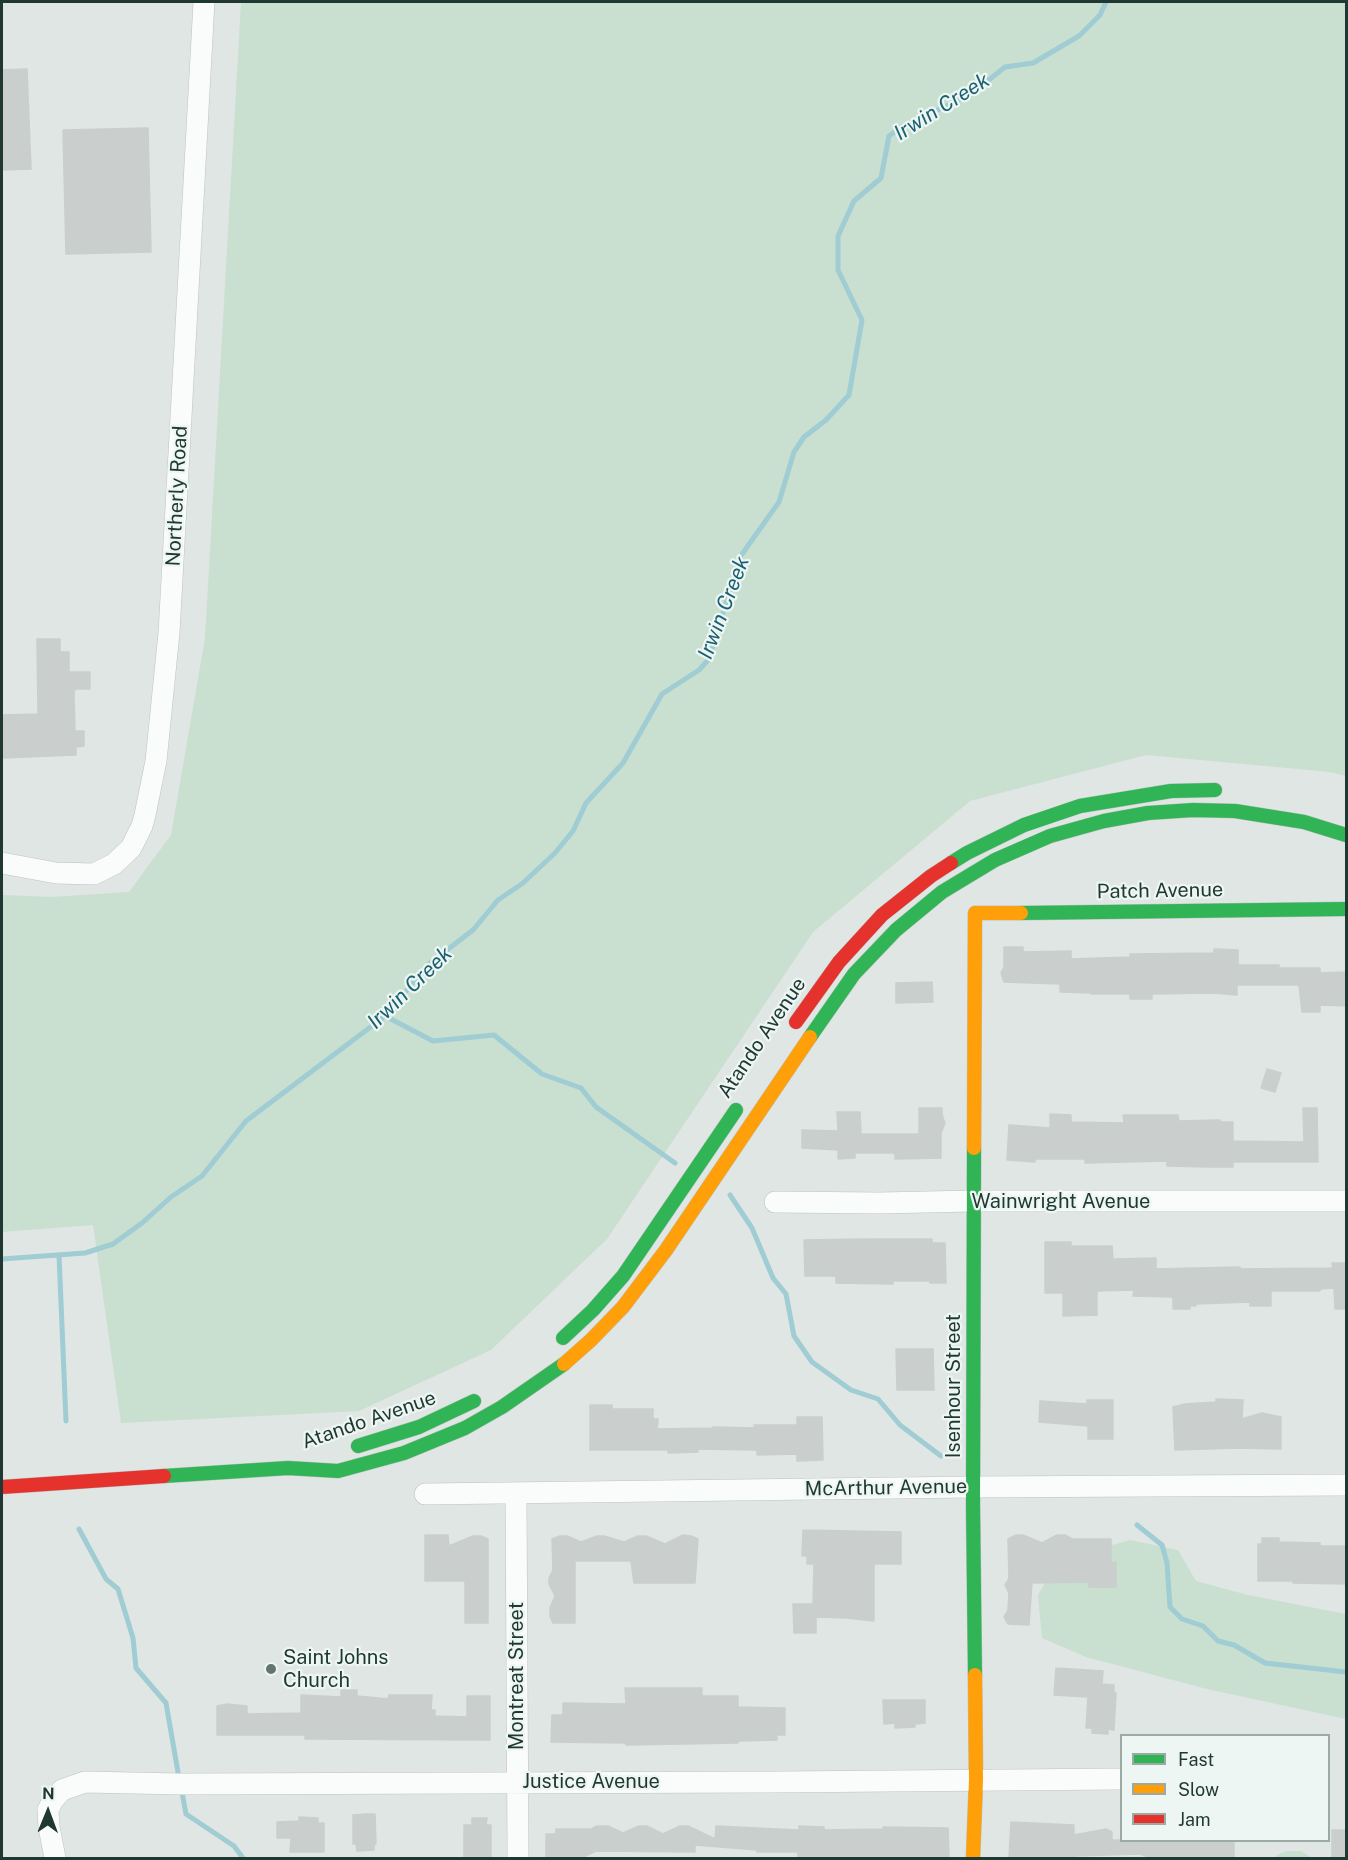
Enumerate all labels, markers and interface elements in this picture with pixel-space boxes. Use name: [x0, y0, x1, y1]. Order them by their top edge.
water label: Irwin Creek: [890, 68, 994, 146]
street label: Northerly Road: [161, 425, 193, 567]
water label: Irwin Creek: [693, 553, 755, 663]
street label: Patch Avenue: [1097, 878, 1223, 904]
water label: Irwin Creek: [362, 941, 458, 1035]
street label: Atando Avenue: [713, 973, 811, 1103]
street label: Wainwright Avenue: [972, 1190, 1150, 1214]
street label: Isenhour Street: [942, 1314, 966, 1458]
street label: Atando Avenue: [299, 1386, 439, 1454]
street label: McArthur Avenue: [805, 1475, 967, 1501]
street label: Montreat Street: [505, 1602, 529, 1750]
place label: Saint Johns Church: [283, 1646, 388, 1693]
marker: Saint Johns Church: [264, 1662, 278, 1676]
legend: [1120, 1734, 1330, 1842]
text: Fast: [1178, 1749, 1214, 1770]
street label: Justice Avenue: [522, 1770, 660, 1794]
text: Slow: [1178, 1779, 1219, 1800]
north arrow: [18, 1782, 78, 1842]
text: N: [42, 1784, 55, 1803]
text: Jam: [1178, 1809, 1211, 1830]

